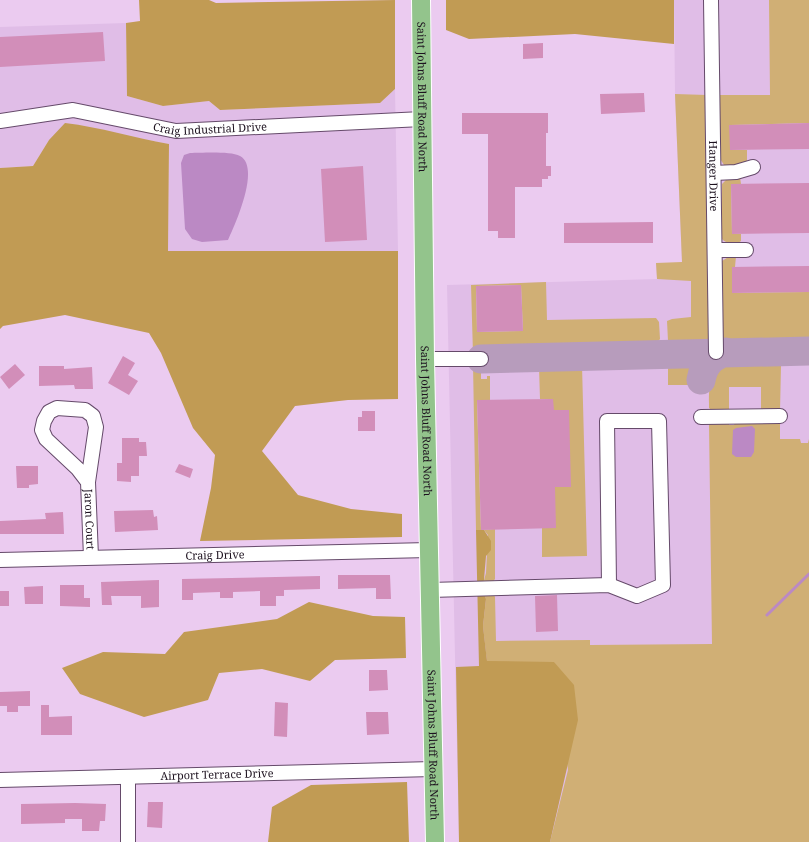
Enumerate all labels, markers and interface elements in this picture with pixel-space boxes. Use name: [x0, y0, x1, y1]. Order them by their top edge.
street label: Saint Johns Bluff Road North: [414, 22, 431, 172]
street label: Craig Industrial Drive: [152, 119, 268, 138]
street label: Hanger Drive: [706, 140, 722, 212]
street label: Saint Johns Bluff Road North: [418, 346, 436, 496]
street label: Jaron Court: [81, 488, 99, 550]
street label: Craig Drive: [185, 546, 245, 563]
street label: Saint Johns Bluff Road North: [424, 670, 443, 820]
street label: Airport Terrace Drive: [160, 765, 274, 783]

